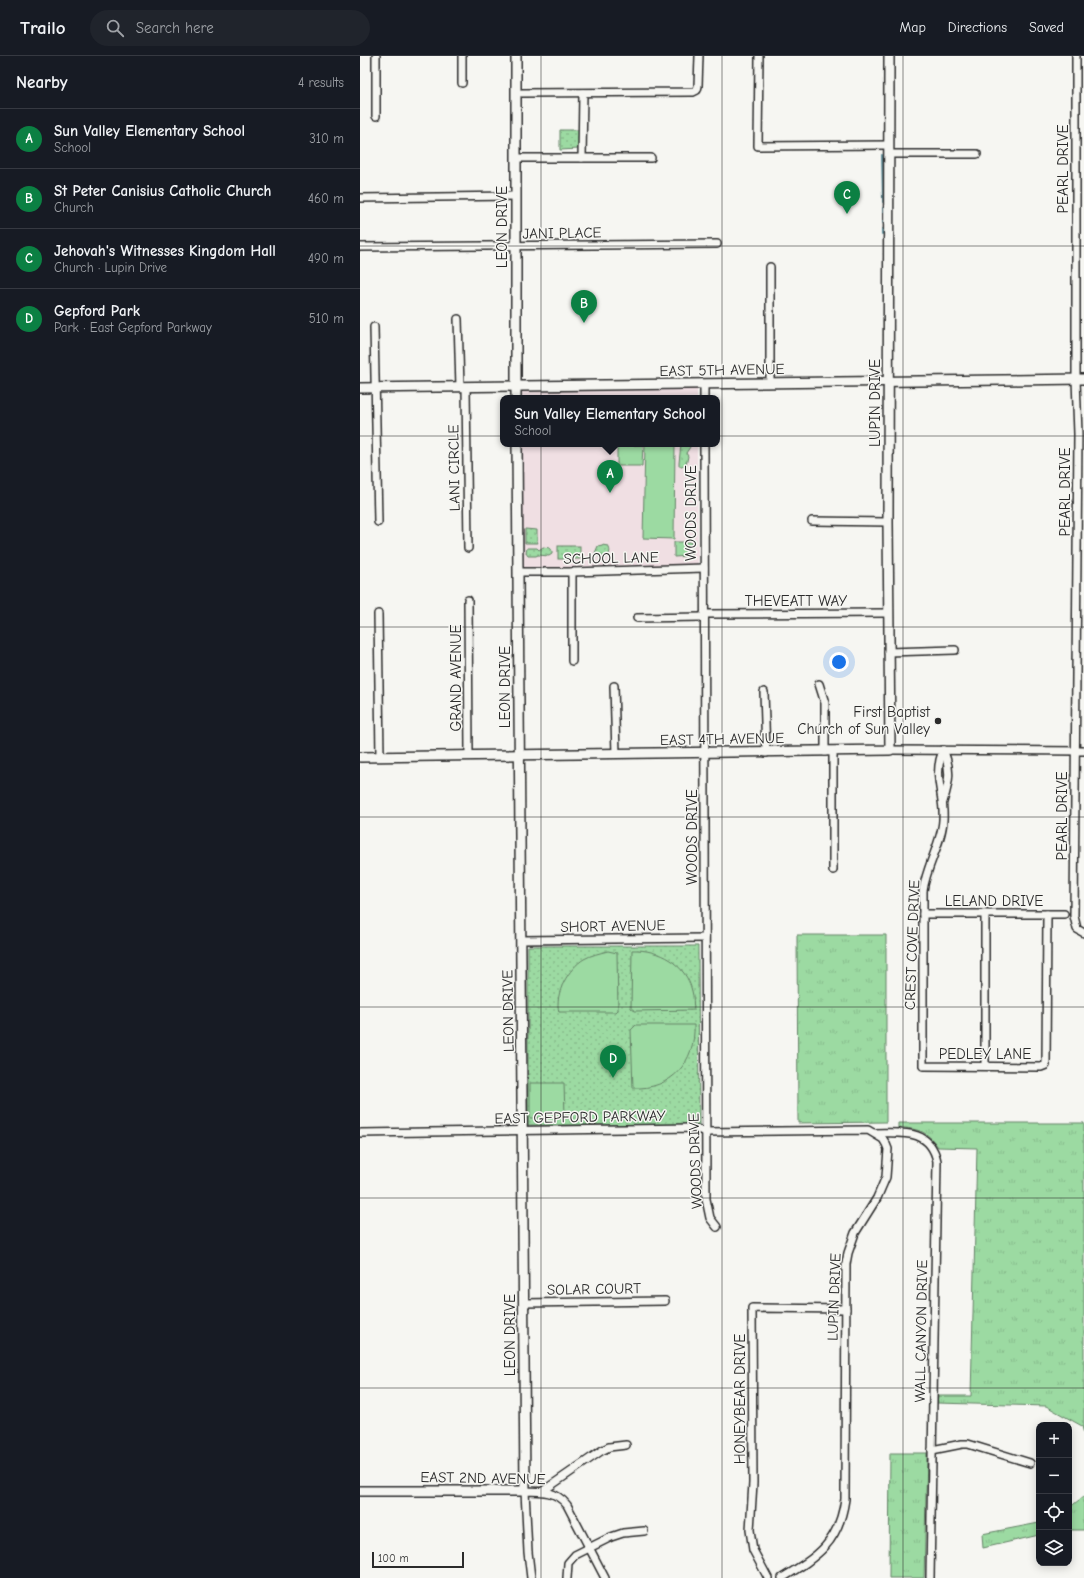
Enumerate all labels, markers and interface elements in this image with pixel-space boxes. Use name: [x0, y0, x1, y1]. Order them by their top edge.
search box: [90, 10, 370, 46]
text: Trailo: [20, 17, 66, 39]
icon: search: [104, 17, 126, 39]
text: Search here: [136, 19, 214, 37]
text: Map: [899, 19, 926, 36]
text: Directions: [948, 19, 1007, 36]
text: Saved: [1029, 19, 1064, 36]
text: Nearby: [16, 73, 67, 92]
text: 4 results: [298, 75, 344, 90]
text: Sun Valley Elementary School: [54, 122, 245, 140]
street label: PEARL DRIVE: [1054, 125, 1072, 213]
text: A: [25, 131, 33, 146]
text: 310 m: [309, 131, 344, 146]
text: School: [54, 140, 91, 155]
pin: C: [834, 181, 860, 214]
text: St Peter Canisius Catholic Church: [54, 182, 271, 200]
street label: LEON DRIVE: [493, 186, 511, 268]
text: B: [25, 191, 33, 206]
text: 460 m: [308, 191, 344, 206]
text: Church: [54, 200, 94, 215]
street label: JANI PLACE: [522, 223, 602, 243]
text: Jehovah's Witnesses Kingdom Hall: [54, 242, 276, 260]
text: C: [25, 251, 33, 266]
text: 490 m: [308, 251, 344, 266]
text: Church · Lupin Drive: [54, 260, 167, 275]
pin: B: [571, 290, 597, 323]
text: Gepford Park: [54, 302, 140, 320]
text: D: [25, 311, 33, 326]
text: 510 m: [309, 311, 344, 326]
text: Park · East Gepford Parkway: [54, 320, 212, 335]
street label: LUPIN DRIVE: [866, 359, 884, 447]
street label: EAST 5TH AVENUE: [659, 360, 785, 380]
popup: [500, 395, 720, 447]
text: Sun Valley Elementary School: [514, 405, 706, 423]
text: School: [514, 423, 551, 438]
street label: LANI CIRCLE: [444, 424, 464, 512]
street label: PEARL DRIVE: [1056, 448, 1074, 536]
pin: A: [597, 460, 623, 493]
street label: WOODS DRIVE: [682, 465, 700, 561]
street label: SCHOOL LANE: [563, 548, 659, 568]
street label: THEVEATT WAY: [745, 592, 847, 610]
street label: GRAND AVENUE: [447, 624, 465, 732]
street label: LEON DRIVE: [496, 646, 514, 728]
your location: [829, 652, 849, 672]
place label: First Baptist Church of Sun Valley: [797, 703, 931, 738]
marker: First Baptist Church of Sun Valley: [933, 716, 943, 726]
street label: EAST 4TH AVENUE: [660, 729, 784, 749]
street label: PEARL DRIVE: [1053, 772, 1071, 860]
street label: WOODS DRIVE: [683, 789, 701, 885]
street label: CREST COVE DRIVE: [901, 880, 923, 1010]
street label: LELAND DRIVE: [945, 892, 1043, 910]
street label: SHORT AVENUE: [560, 916, 666, 936]
street label: LEON DRIVE: [498, 970, 518, 1052]
pin: D: [600, 1045, 626, 1078]
street label: PEDLEY LANE: [939, 1045, 1031, 1063]
street label: EAST GEPFORD PARKWAY: [494, 1107, 666, 1127]
street label: WOODS DRIVE: [684, 1113, 706, 1209]
street label: LUPIN DRIVE: [823, 1253, 845, 1341]
street label: WALL CANYON DRIVE: [911, 1259, 931, 1403]
street label: SOLAR COURT: [547, 1279, 641, 1299]
street label: LEON DRIVE: [501, 1294, 519, 1376]
street label: HONEYBEAR DRIVE: [731, 1334, 749, 1464]
map controls: [1036, 1422, 1072, 1566]
button: +: [1036, 1422, 1072, 1458]
button: −: [1036, 1458, 1072, 1494]
street label: EAST 2ND AVENUE: [420, 1468, 546, 1488]
button: locate: [1036, 1494, 1072, 1530]
button: layers: [1036, 1530, 1072, 1566]
scale bar: [372, 1550, 464, 1569]
text: 100 m: [378, 1552, 409, 1565]

